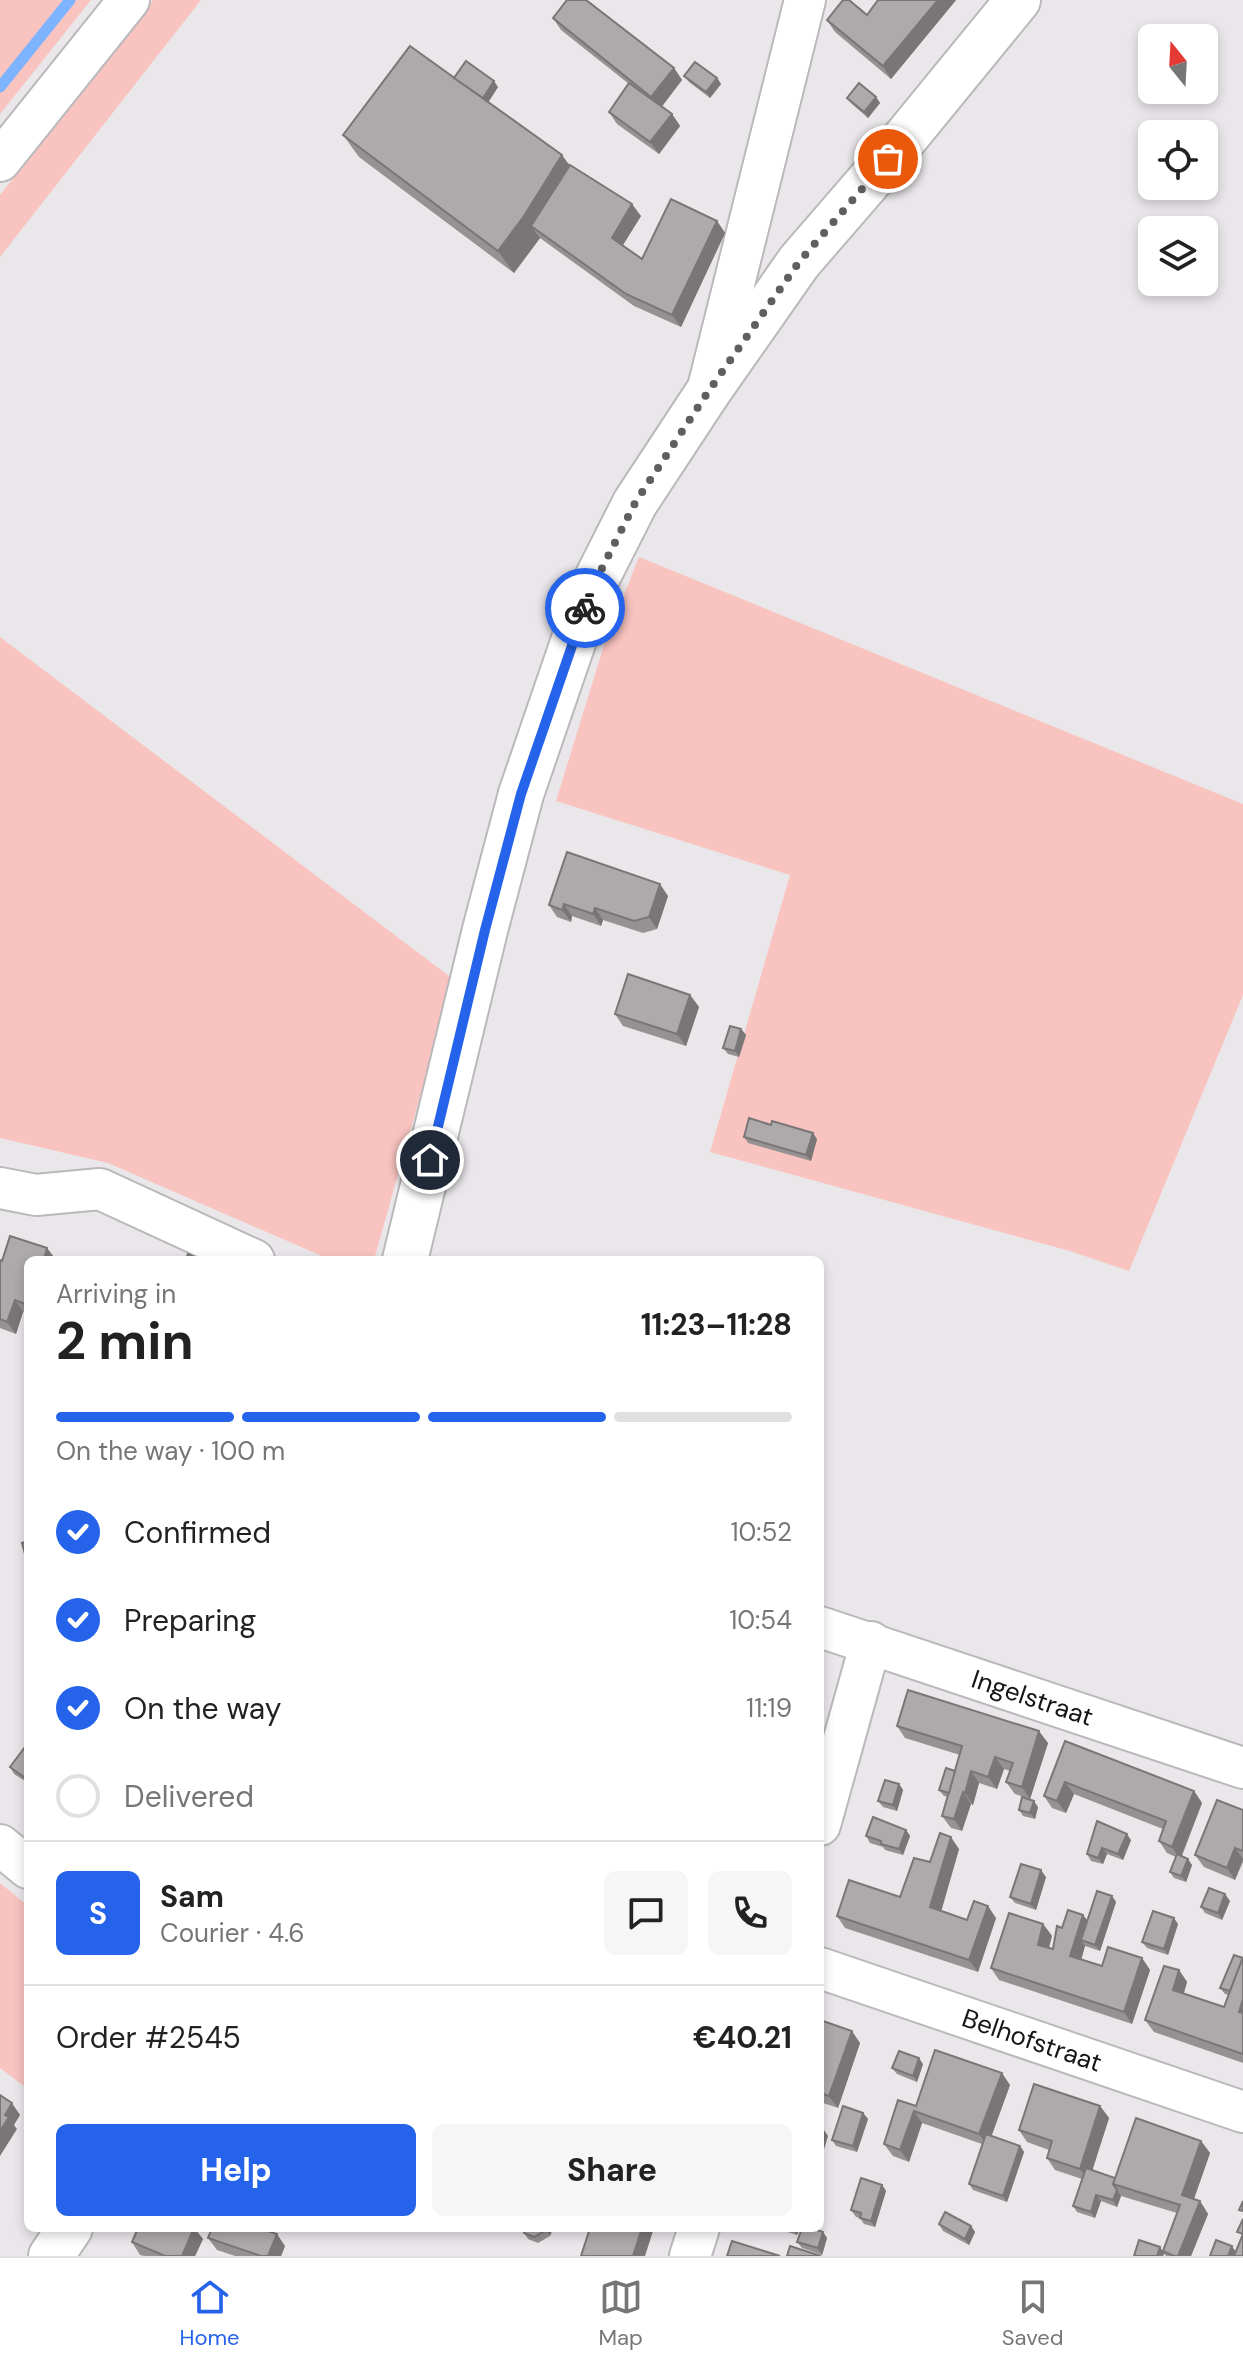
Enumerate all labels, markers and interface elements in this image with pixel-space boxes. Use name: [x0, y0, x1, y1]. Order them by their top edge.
north arrow: [1138, 24, 1218, 104]
map controls: [1138, 24, 1218, 296]
button: locate: [1138, 120, 1218, 200]
pin: [854, 125, 922, 193]
icon: bag: [866, 137, 910, 181]
button: layers: [1138, 216, 1218, 296]
courier: [545, 568, 625, 648]
icon: bike: [563, 586, 607, 630]
pin: [396, 1126, 464, 1194]
icon: home: [408, 1138, 452, 1182]
text: Arriving in: [56, 1277, 176, 1311]
text: 11:23–11:28: [641, 1305, 792, 1344]
text: 2 min: [56, 1307, 194, 1375]
text: On the way · 100 m: [56, 1434, 285, 1468]
icon: check: [56, 1510, 100, 1554]
text: Confirmed: [124, 1513, 271, 1552]
text: 10:52: [730, 1515, 792, 1549]
icon: check: [56, 1598, 100, 1642]
text: Preparing: [124, 1601, 256, 1640]
text: 10:54: [729, 1603, 792, 1637]
street label: Ingelstraat: [967, 1662, 1098, 1734]
icon: check: [56, 1686, 100, 1730]
text: On the way: [124, 1689, 281, 1728]
text: 11:19: [746, 1691, 792, 1725]
text: Delivered: [124, 1777, 254, 1816]
button: chat: [604, 1871, 688, 1955]
button: phone: [708, 1871, 792, 1955]
text: Sam: [160, 1877, 224, 1916]
text: S: [89, 1894, 107, 1933]
text: Courier · 4.6: [160, 1916, 305, 1950]
street label: Belhofstraat: [958, 2001, 1106, 2080]
text: Order #2545: [56, 2018, 241, 2057]
text: €40.21: [693, 2018, 792, 2057]
button: Help: [56, 2124, 416, 2216]
button: Share: [432, 2124, 792, 2216]
tab: Home: [179, 2275, 240, 2352]
tab: Map: [599, 2275, 643, 2352]
tab: Saved: [1002, 2275, 1064, 2352]

